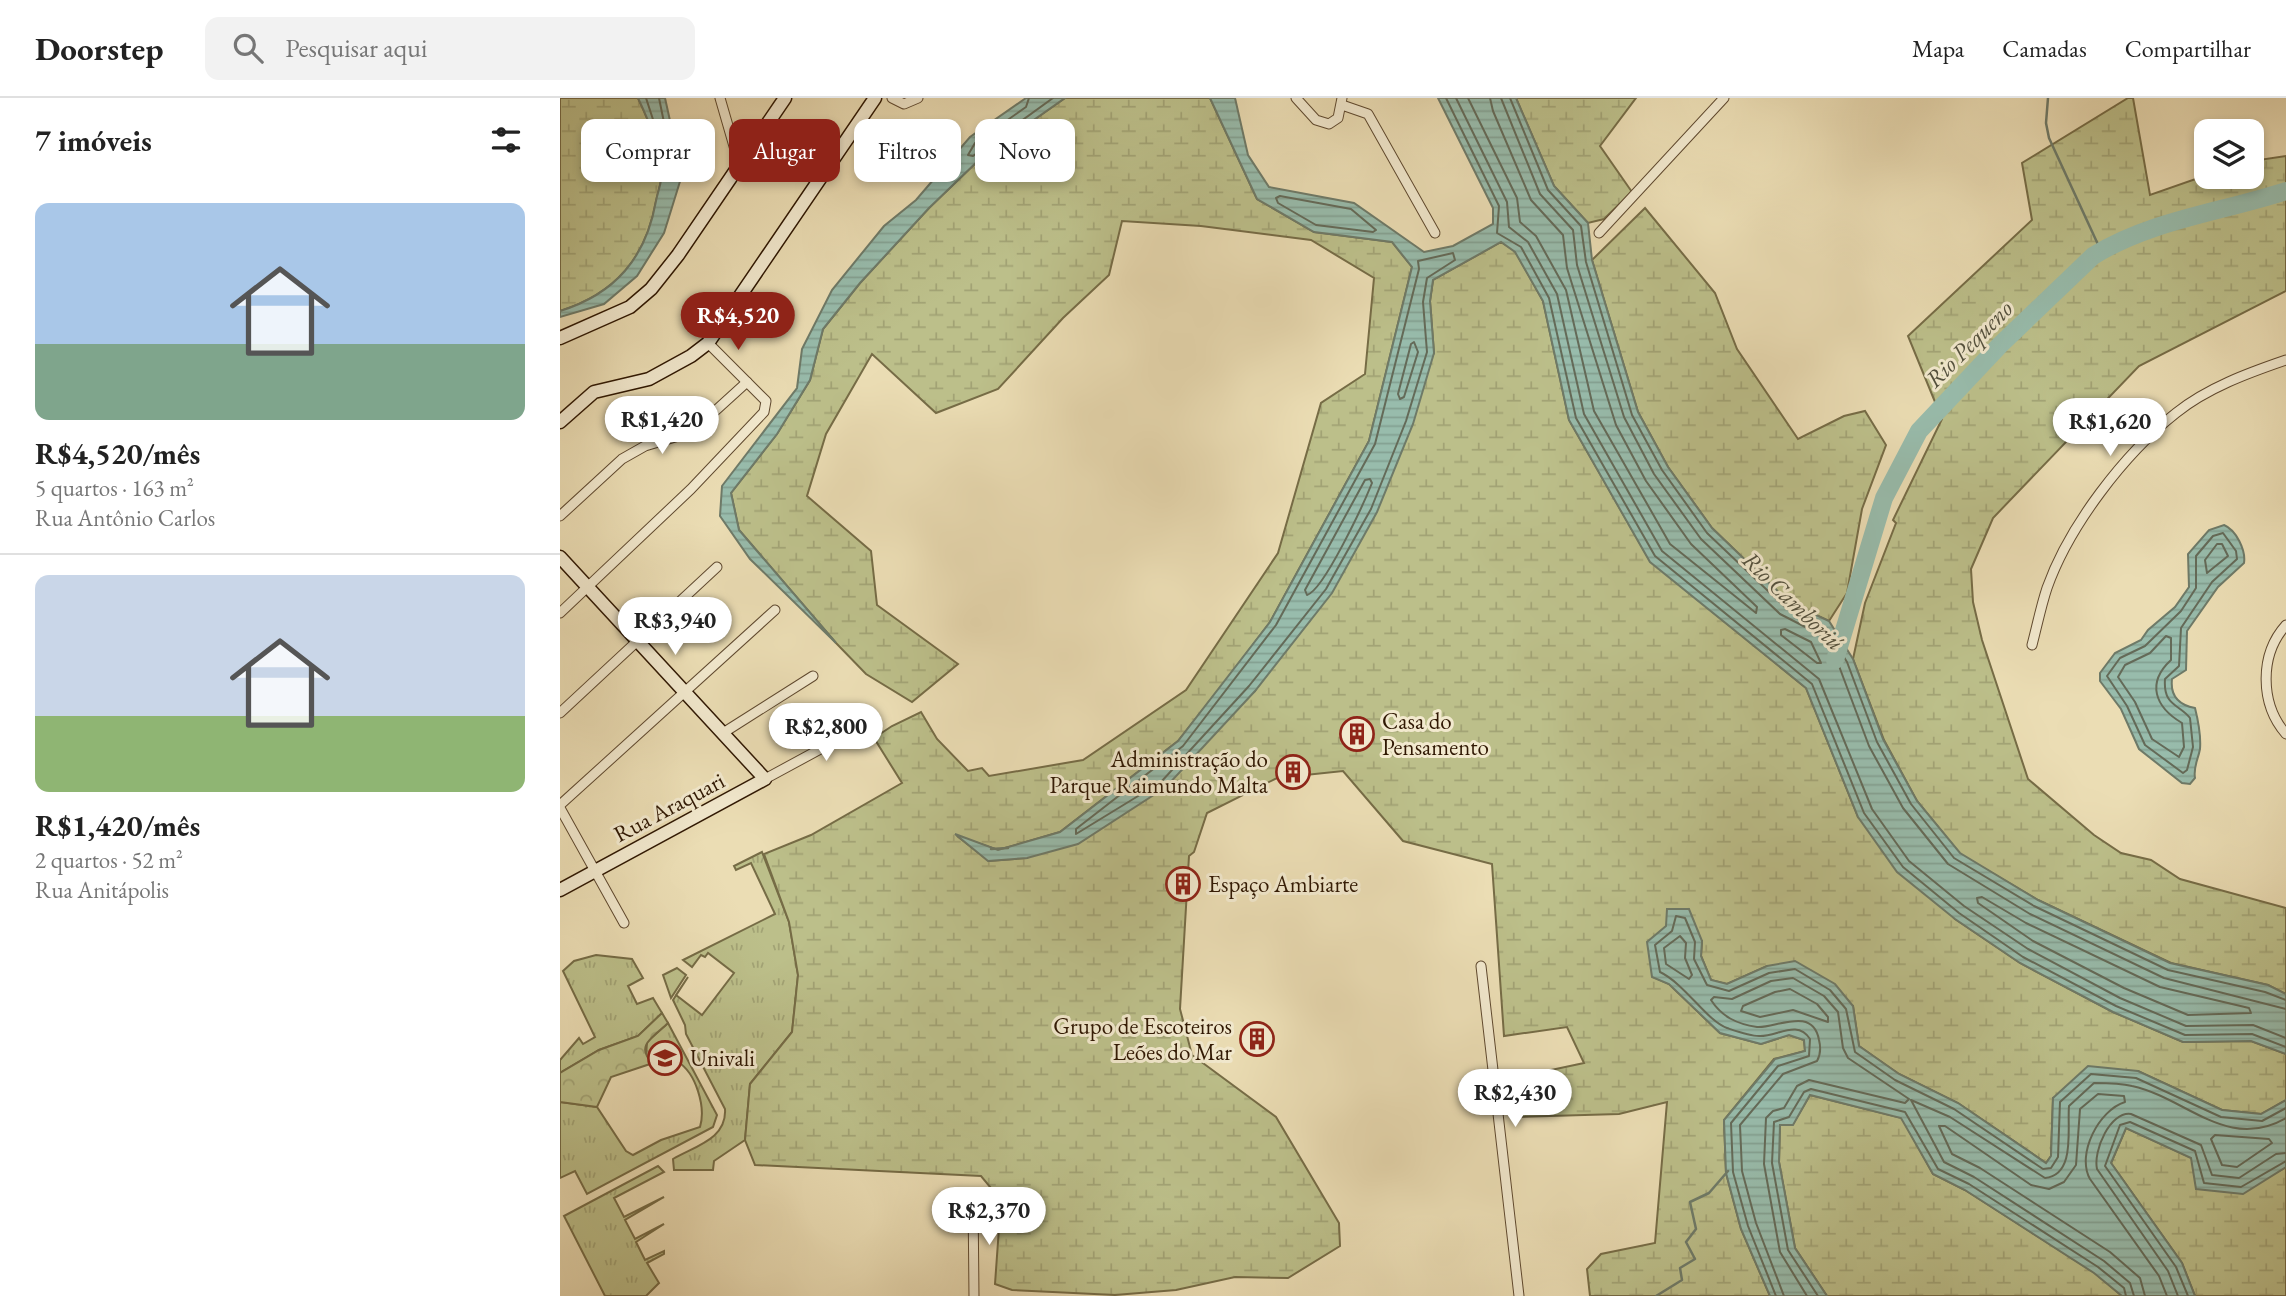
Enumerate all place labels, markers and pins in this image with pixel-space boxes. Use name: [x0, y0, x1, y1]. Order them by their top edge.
pin: R$4,520: [673, 292, 803, 352]
pin: R$1,420: [597, 396, 727, 456]
pin: R$1,620: [2045, 398, 2175, 458]
pin: R$3,940: [610, 598, 740, 657]
pin: R$2,800: [761, 704, 891, 763]
place label: Casa do Pensamento: [1382, 706, 1489, 762]
building icon: Casa do Pensamento: [1338, 715, 1376, 753]
place label: Administração do Parque Raimundo Malta: [1050, 744, 1269, 800]
building icon: Administração do Parque Raimundo Malta: [1274, 753, 1312, 791]
building icon: Espaço Ambiarte: [1164, 865, 1202, 903]
place label: Espaço Ambiarte: [1208, 869, 1358, 899]
place label: Grupo de Escoteiros Leões do Mar: [1053, 1011, 1232, 1067]
building icon: Grupo de Escoteiros Leões do Mar: [1238, 1020, 1276, 1058]
school or university icon: Univali: [646, 1039, 684, 1077]
place label: Univali: [690, 1043, 755, 1073]
pin: R$2,430: [1450, 1070, 1580, 1129]
pin: R$2,370: [924, 1188, 1054, 1247]

